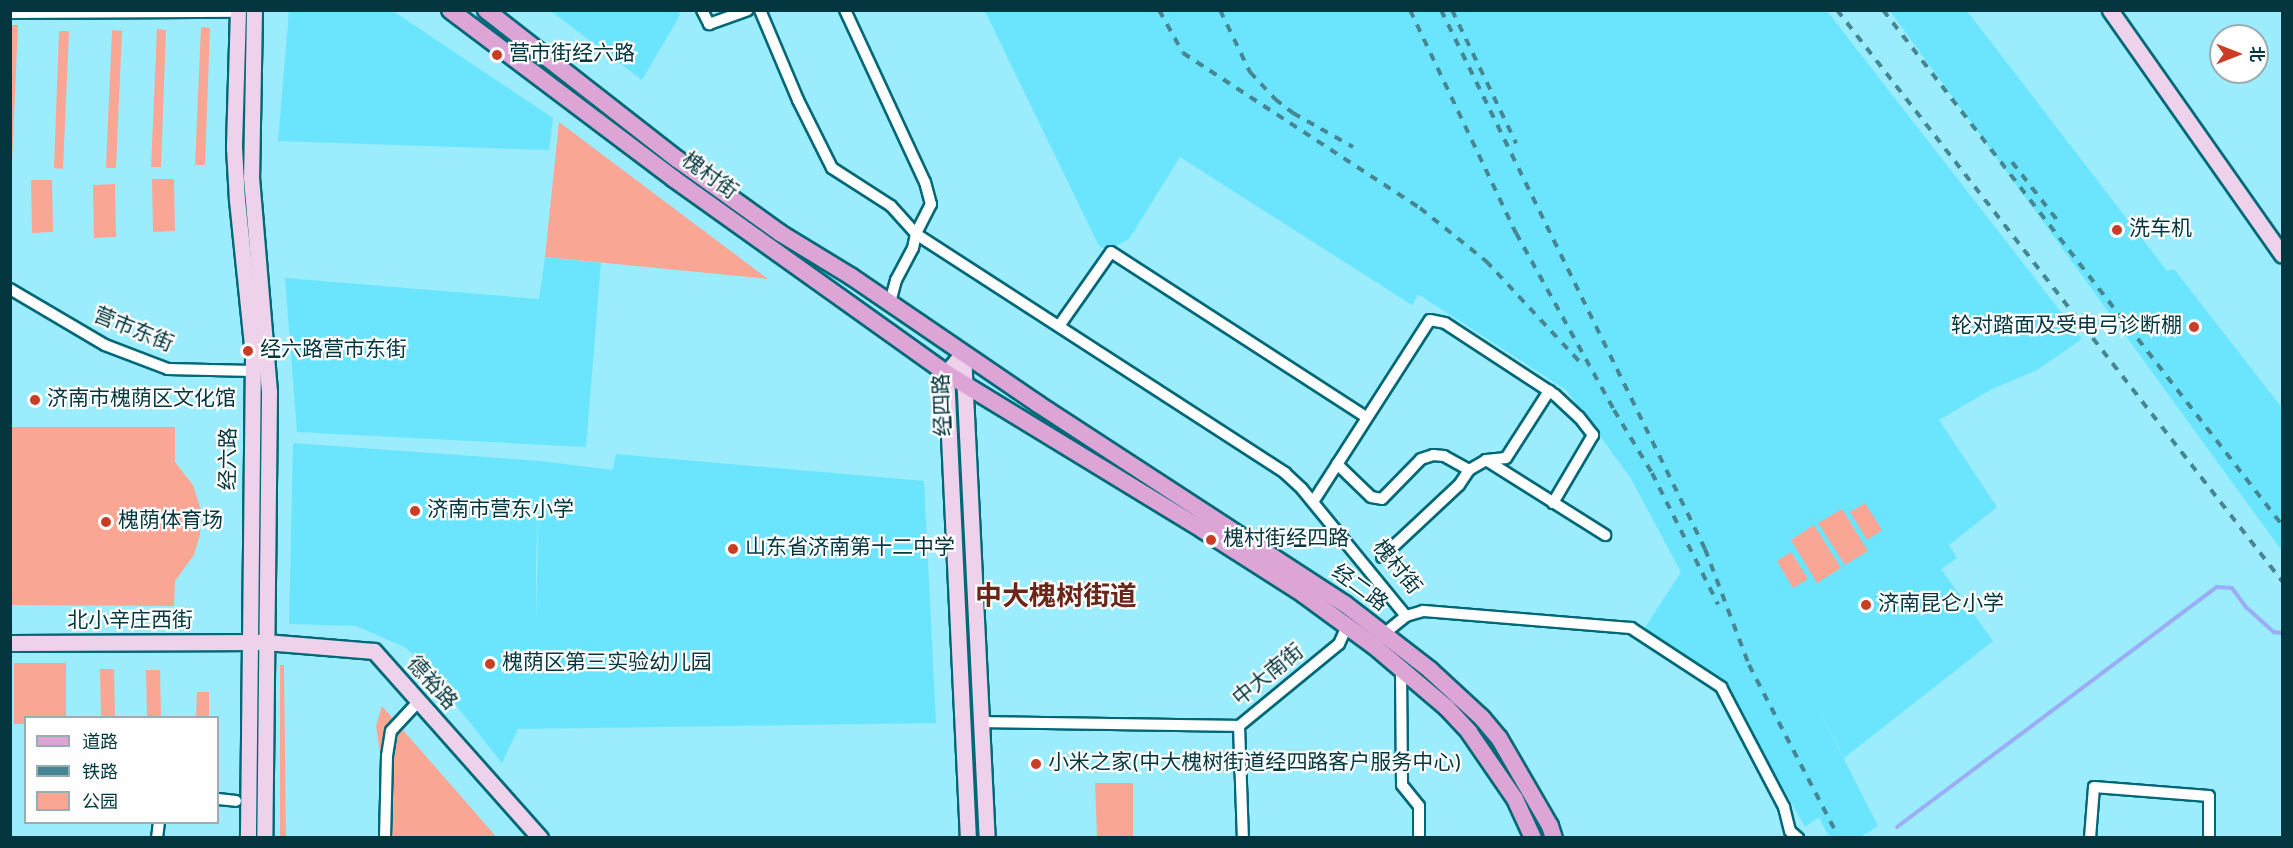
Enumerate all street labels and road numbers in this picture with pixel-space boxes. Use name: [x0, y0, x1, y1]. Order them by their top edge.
street label: 槐村街: [676, 148, 742, 206]
street label: 营市东街: [89, 304, 177, 358]
street label: 经四路: [930, 373, 958, 437]
street label: 经六路: [217, 427, 243, 491]
street label: 槐村街: [1366, 536, 1426, 600]
street label: 经二路: [1326, 560, 1392, 618]
street label: 北小辛庄西街: [67, 609, 193, 635]
street label: 中大南街: [1228, 640, 1310, 712]
street label: 德裕路: [401, 652, 461, 716]

